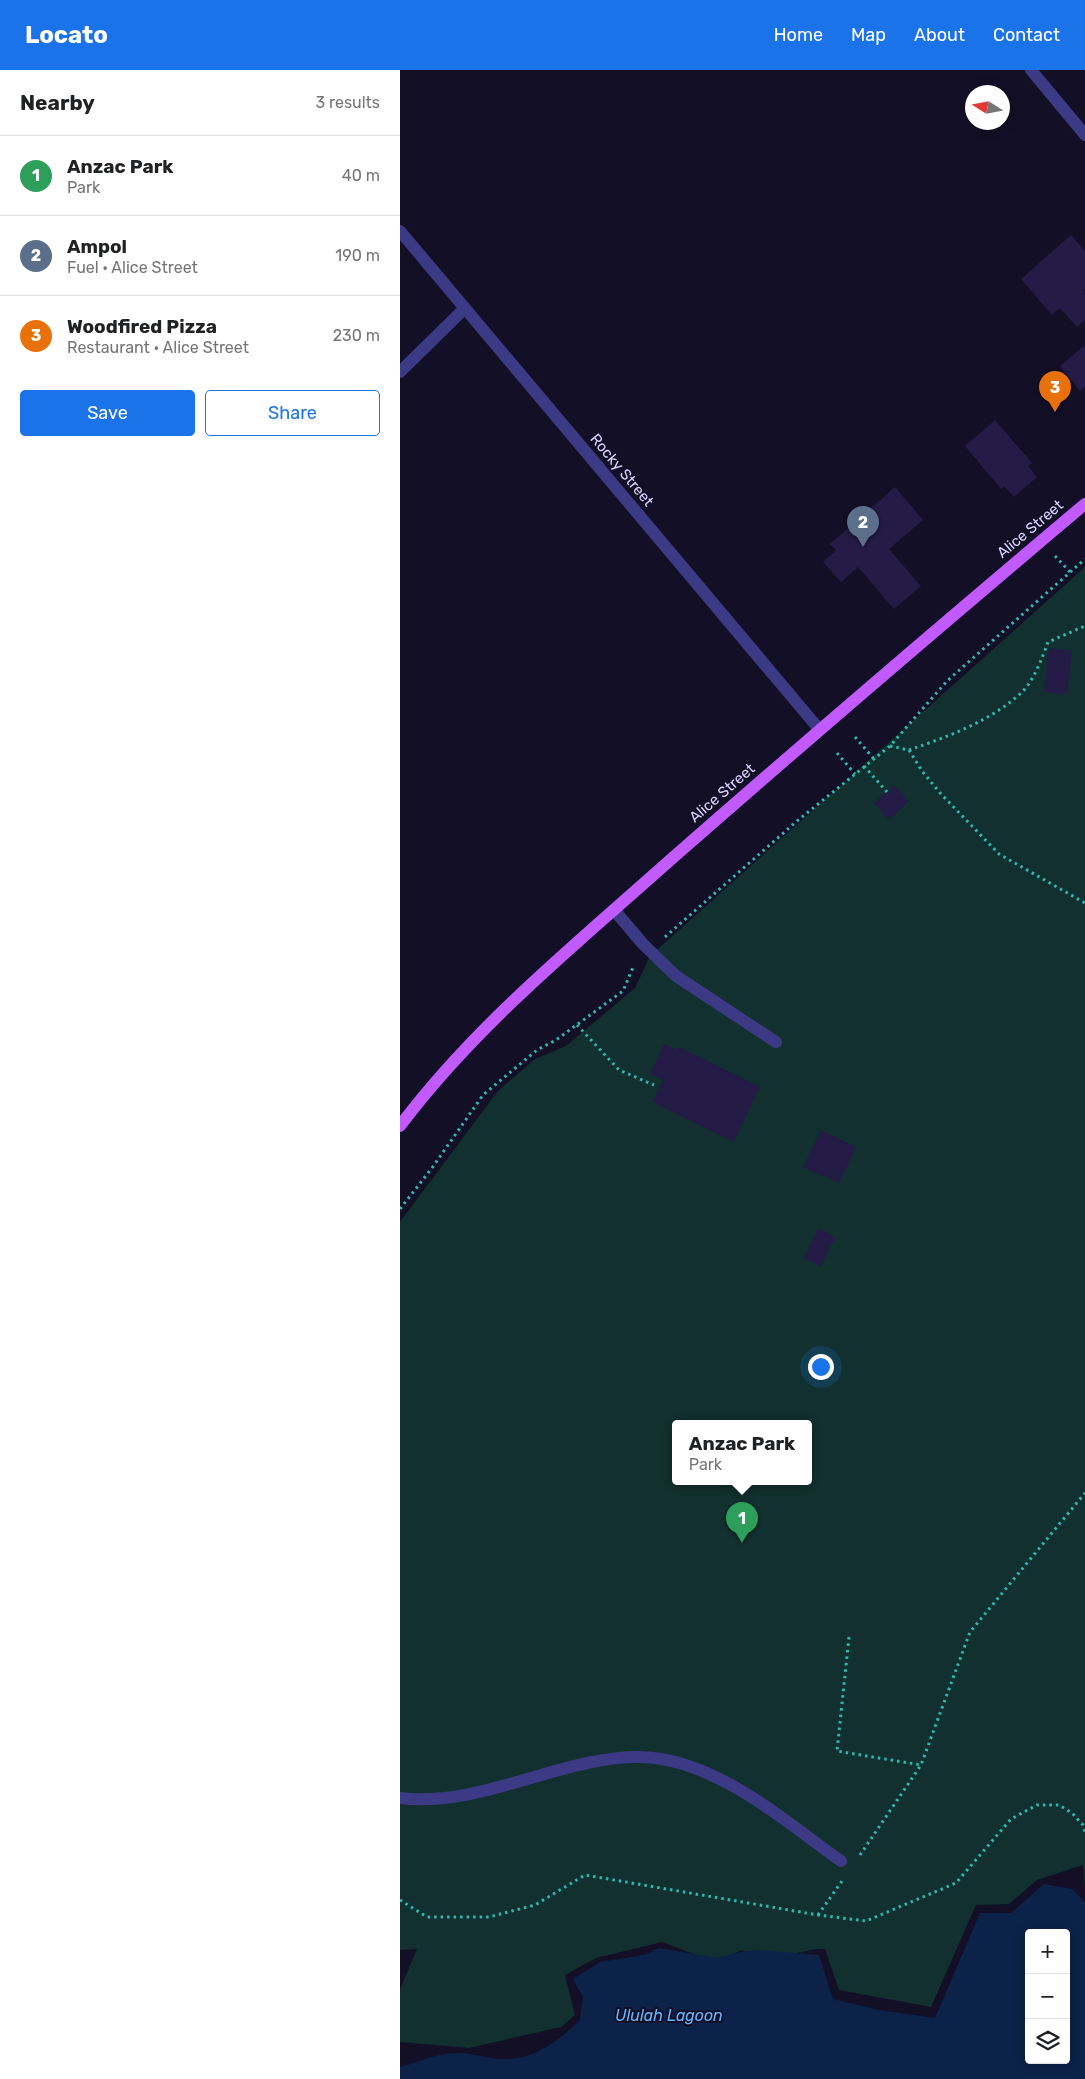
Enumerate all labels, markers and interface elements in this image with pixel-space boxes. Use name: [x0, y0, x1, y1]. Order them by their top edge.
text: Locato: [25, 21, 108, 49]
text: Home: [774, 24, 823, 46]
text: Map: [851, 24, 886, 46]
text: About: [914, 24, 965, 46]
text: Contact: [993, 24, 1060, 46]
north arrow: [965, 85, 1010, 130]
text: Nearby: [20, 90, 95, 115]
text: 3 results: [315, 93, 380, 112]
text: Anzac Park: [67, 155, 173, 178]
text: 1: [32, 166, 40, 185]
text: 40 m: [342, 166, 380, 185]
text: Park: [67, 178, 100, 197]
text: Ampol: [67, 235, 127, 258]
text: 2: [31, 246, 41, 265]
text: 190 m: [335, 246, 380, 265]
text: Fuel · Alice Street: [67, 258, 198, 277]
text: Woodfired Pizza: [67, 315, 217, 338]
text: 3: [31, 326, 41, 345]
text: 230 m: [333, 326, 380, 345]
text: Restaurant · Alice Street: [67, 338, 249, 357]
pin: 3: [1039, 371, 1071, 412]
button: Save: [20, 390, 195, 436]
button: Share: [205, 390, 380, 436]
street label: Rocky Street: [586, 430, 658, 510]
street label: Alice Street: [993, 496, 1067, 562]
pin: 2: [847, 506, 879, 547]
street label: Alice Street: [686, 760, 759, 826]
your location: [808, 1354, 834, 1380]
popup: [672, 1420, 812, 1485]
text: Anzac Park: [689, 1432, 795, 1455]
text: Park: [689, 1455, 722, 1474]
pin: 1: [726, 1502, 758, 1543]
map controls: [1025, 1929, 1070, 2064]
button: +: [1025, 1929, 1070, 1974]
button: −: [1025, 1974, 1070, 2019]
water label: Ululah Lagoon: [615, 2006, 723, 2025]
button: layers: [1025, 2019, 1070, 2064]

